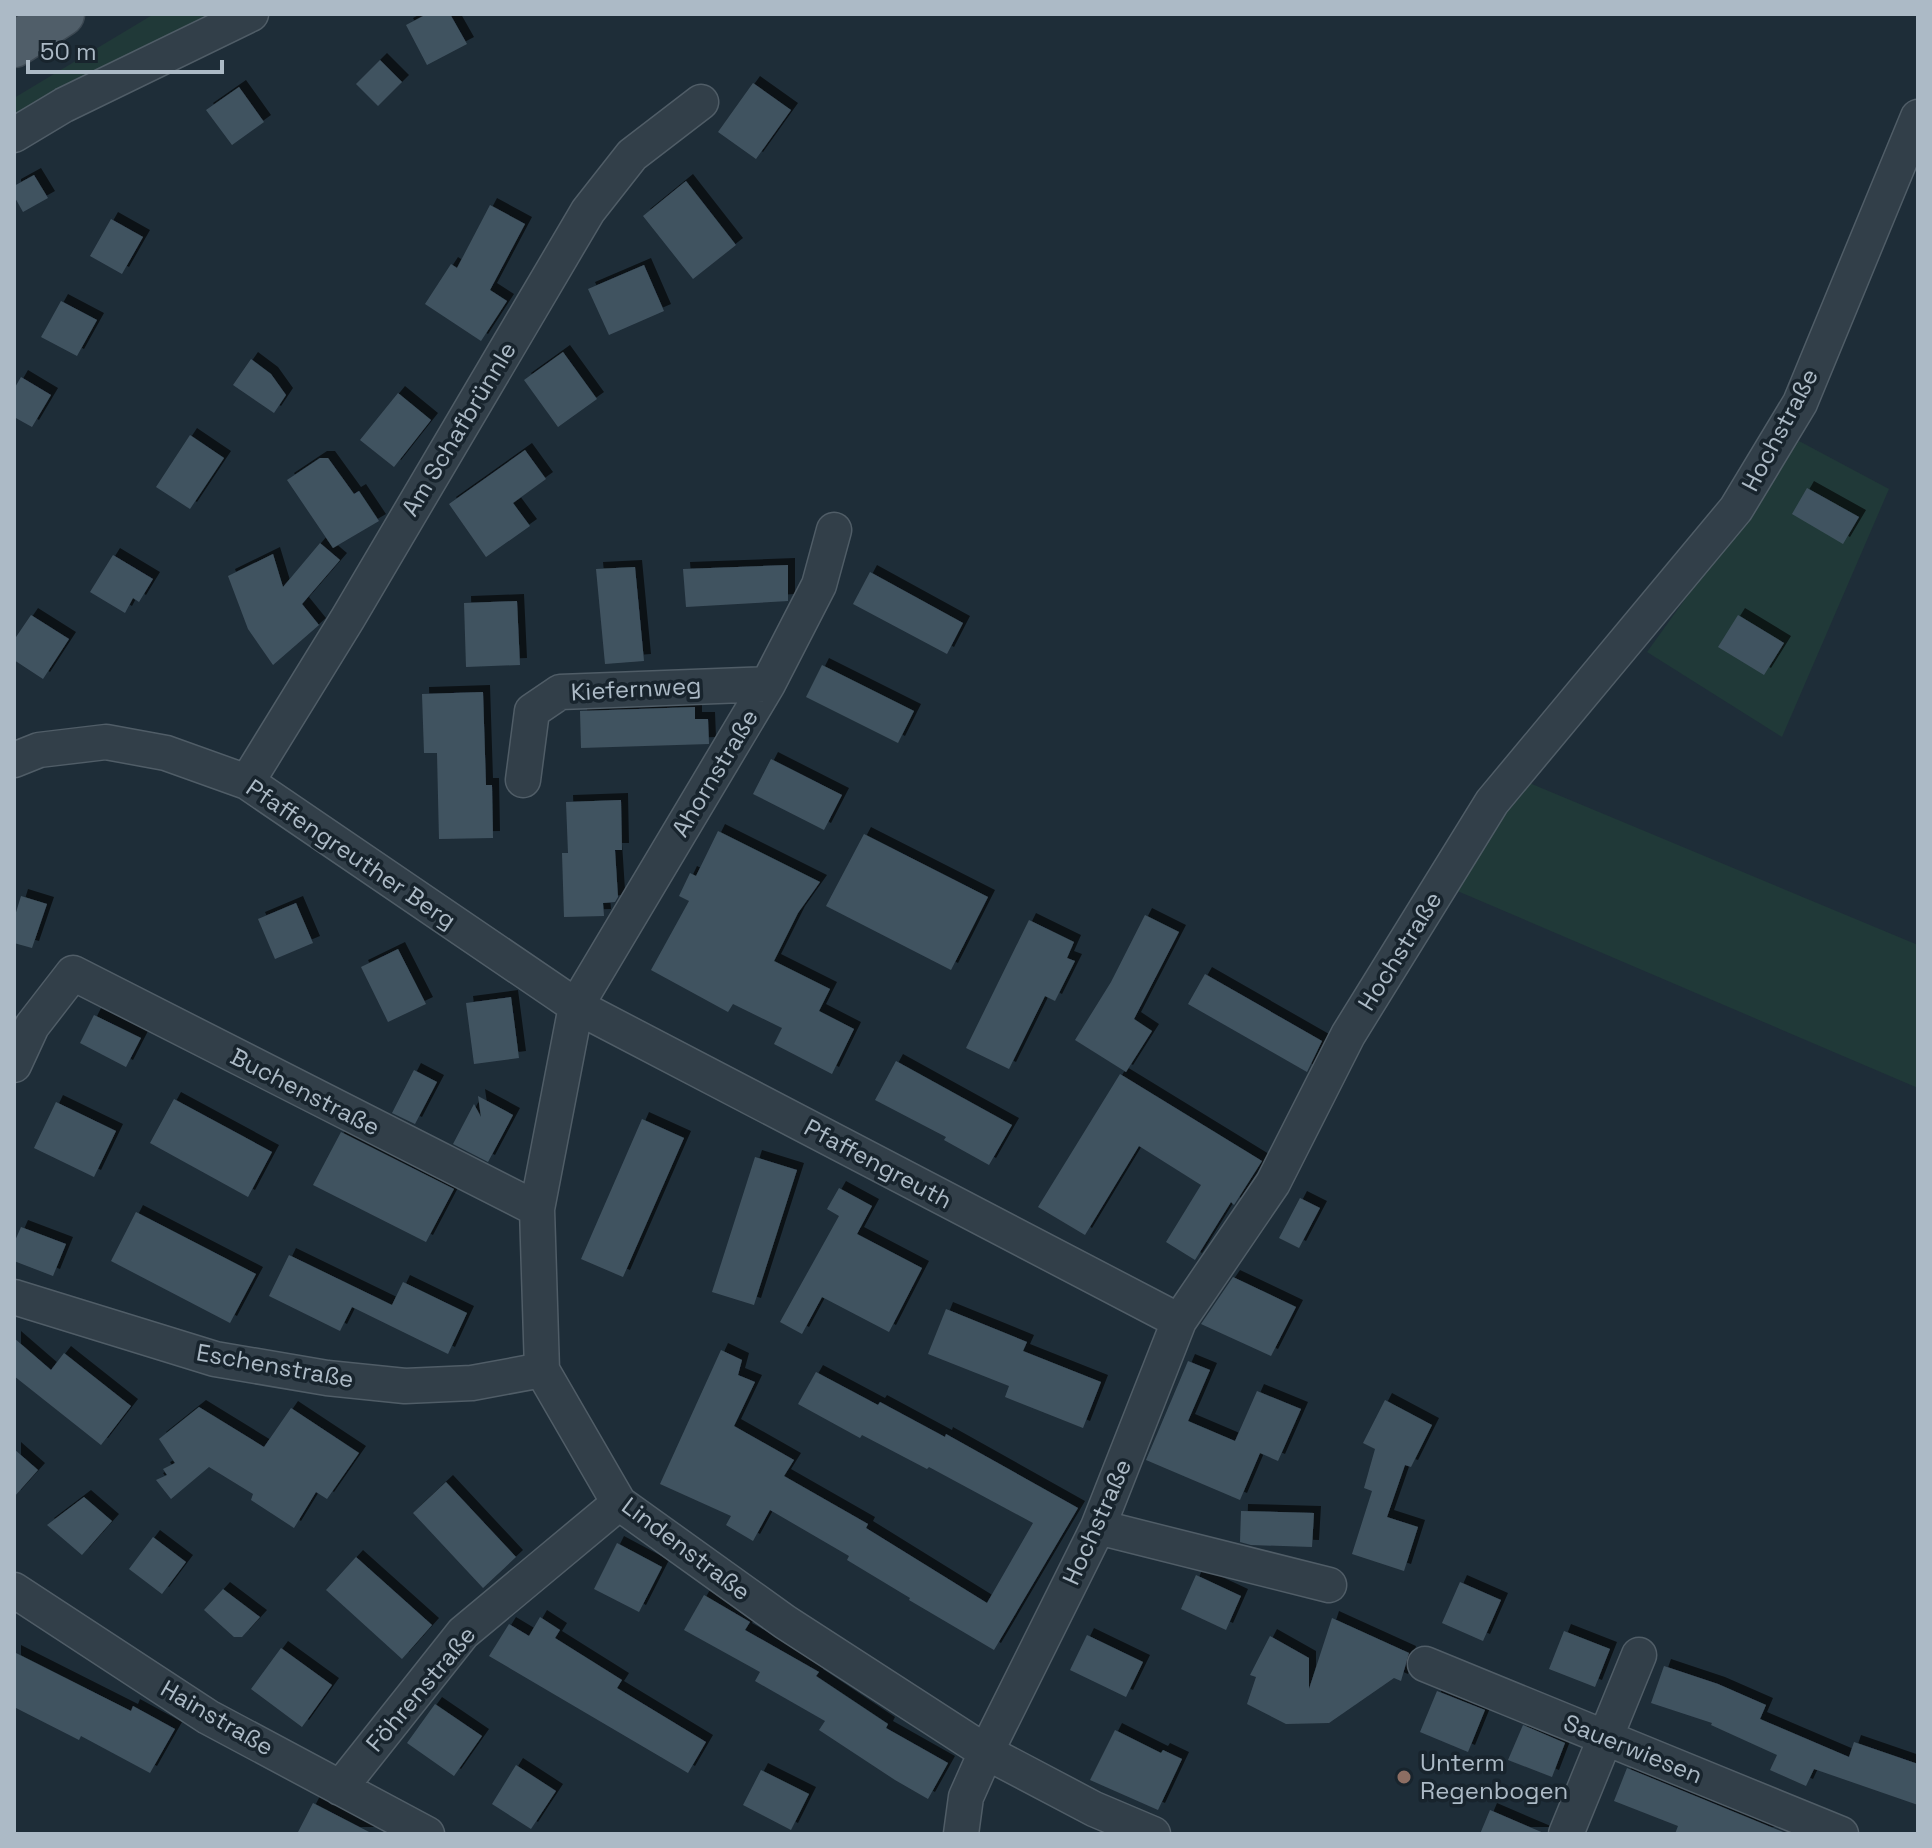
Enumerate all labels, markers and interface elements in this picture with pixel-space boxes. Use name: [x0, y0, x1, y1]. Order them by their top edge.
scale bar: [28, 24, 222, 74]
text: 50 m: [40, 36, 97, 67]
street label: Am Schafbrünnle: [394, 336, 523, 522]
street label: Hochstraße: [1734, 363, 1825, 497]
street label: Kiefernweg: [570, 670, 702, 707]
street label: Ahornstraße: [664, 703, 765, 842]
street label: Pfaffengreuther Berg: [240, 772, 462, 935]
street label: Hochstraße: [1351, 885, 1448, 1016]
street label: Buchenstraße: [225, 1041, 385, 1143]
street label: Pfaffengreuth: [799, 1112, 958, 1216]
street label: Eschenstraße: [194, 1336, 356, 1395]
street label: Hochstraße: [1055, 1454, 1138, 1590]
street label: Lindenstraße: [616, 1490, 757, 1607]
street label: Föhrenstraße: [359, 1619, 482, 1758]
street label: Hainstraße: [155, 1673, 279, 1762]
street label: Sauerwiesen: [1559, 1707, 1707, 1790]
place label: Unterm Regenbogen: [1420, 1747, 1568, 1806]
marker: Unterm Regenbogen: [1395, 1768, 1413, 1786]

